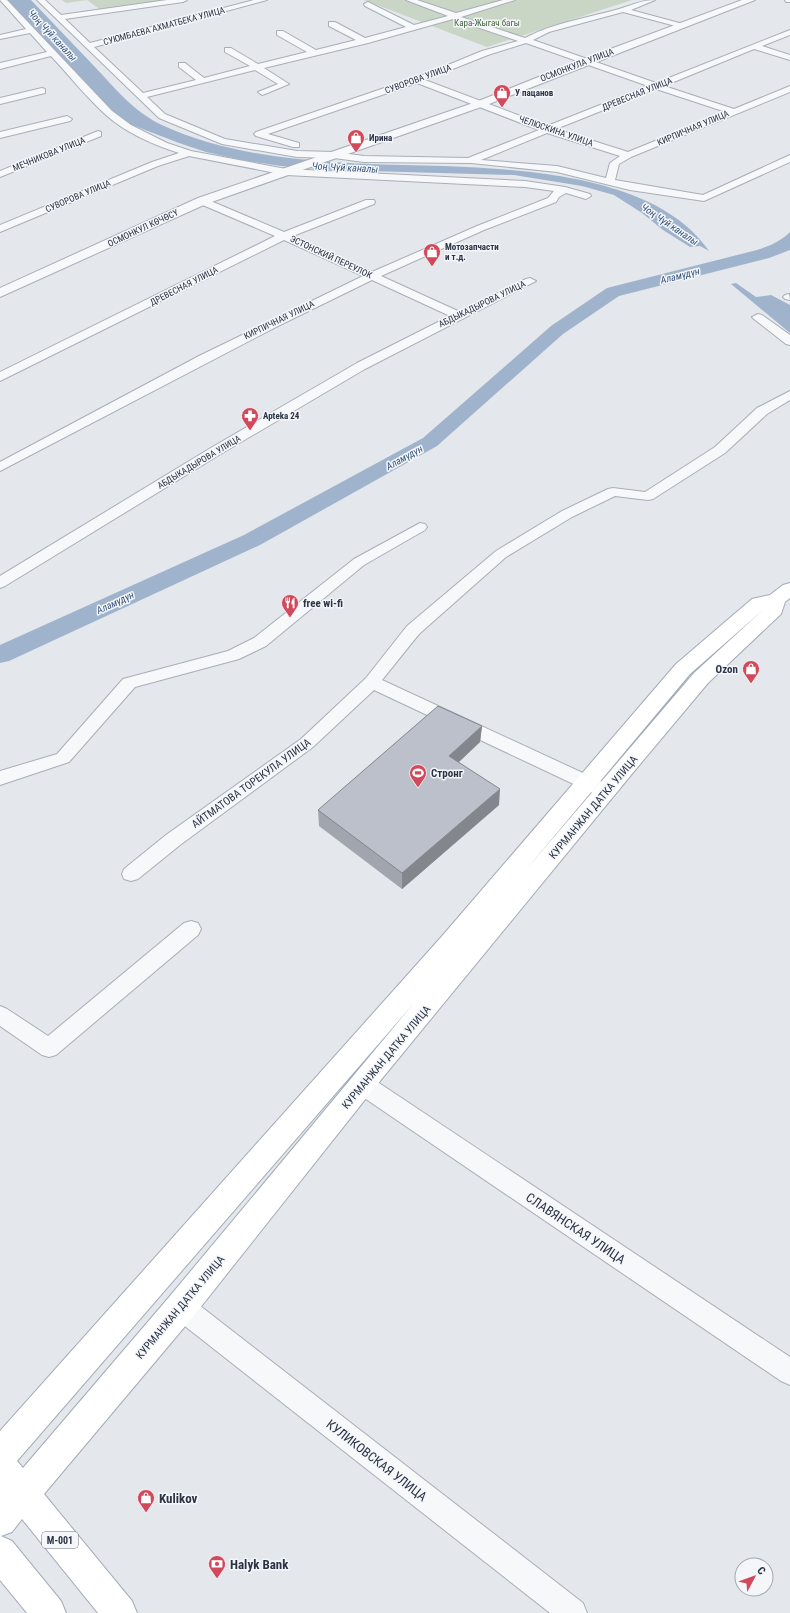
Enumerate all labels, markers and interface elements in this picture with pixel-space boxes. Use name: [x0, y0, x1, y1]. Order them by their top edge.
street label: СУЮМБАЕВА АХМАТБЕКА УЛИЦА: [102, 5, 226, 47]
water label: Чоң Чүй каналы: [26, 7, 79, 64]
park label: Кара-Жыгач багы: [454, 18, 520, 28]
street label: ОСМОНКУЛА УЛИЦА: [539, 46, 615, 84]
street label: СУВОРОВА УЛИЦА: [384, 62, 452, 96]
street label: ДРЕВЕСНАЯ УЛИЦА: [600, 75, 674, 113]
shop icon: У пацанов: [492, 83, 512, 108]
place label: У пацанов: [515, 88, 554, 98]
street label: КИРПИЧНАЯ УЛИЦА: [656, 108, 730, 148]
street label: ЧЕЛЮСКИНА УЛИЦА: [518, 114, 594, 148]
shop icon: Ирина: [346, 128, 366, 153]
place label: Ирина: [369, 133, 392, 143]
street label: МЕЧНИКОВА УЛИЦА: [11, 135, 87, 173]
water label: Чоң Чүй каналы: [312, 160, 379, 175]
street label: СУВОРОВА УЛИЦА: [44, 178, 112, 214]
water label: Чоң Чүй каналы: [639, 201, 700, 248]
street label: ОСМОНКУЛ КӨЧӨСҮ: [106, 207, 180, 249]
street label: ЭСТОНСКИЙ ПЕРЕУЛОК: [288, 233, 374, 280]
shop icon: Мотозапчасти и т.д.: [422, 242, 442, 267]
place label: Мотозапчасти и т.д.: [445, 242, 499, 262]
street label: ДРЕВЕСНАЯ УЛИЦА: [148, 265, 220, 307]
water label: Аламүдүн: [658, 265, 701, 286]
street label: АБДЫКАДЫРОВА УЛИЦА: [437, 279, 527, 329]
street label: КИРПИЧНАЯ УЛИЦА: [242, 299, 316, 341]
pharmacy icon: Apteka 24: [240, 406, 260, 431]
place label: Apteka 24: [263, 411, 300, 421]
street label: АБДЫКАДЫРОВА УЛИЦА: [156, 433, 242, 491]
water label: Аламүдүн: [383, 443, 424, 472]
water label: Аламүдүн: [94, 589, 136, 616]
restaurant icon: free wi-fi: [280, 593, 300, 618]
place label: free wi-fi: [303, 597, 343, 610]
shop icon: Ozon: [741, 659, 761, 684]
place label: Ozon: [716, 663, 738, 676]
street label: АЙТМАТОВА ТОРЕКУЛА УЛИЦА: [189, 735, 314, 831]
street label: КУРМАНЖАН ДАТКА УЛИЦА: [546, 753, 641, 862]
sports icon: Стронг: [408, 763, 428, 788]
place label: Стронг: [431, 767, 463, 780]
street label: КУРМАНЖАН ДАТКА УЛИЦА: [339, 1003, 434, 1112]
street label: СЛАВЯНСКАЯ УЛИЦА: [523, 1190, 629, 1268]
street label: КУРМАНЖАН ДАТКА УЛИЦА: [133, 1253, 228, 1362]
street label: КУЛИКОВСКАЯ УЛИЦА: [323, 1417, 430, 1505]
shop icon: Kulikov: [136, 1488, 156, 1513]
place label: Kulikov: [159, 1491, 198, 1506]
road number: М-001: [42, 1532, 78, 1548]
bank icon: Halyk Bank: [207, 1554, 227, 1579]
place label: Halyk Bank: [230, 1557, 289, 1572]
north arrow: [734, 1557, 774, 1597]
text: С: [754, 1564, 768, 1577]

